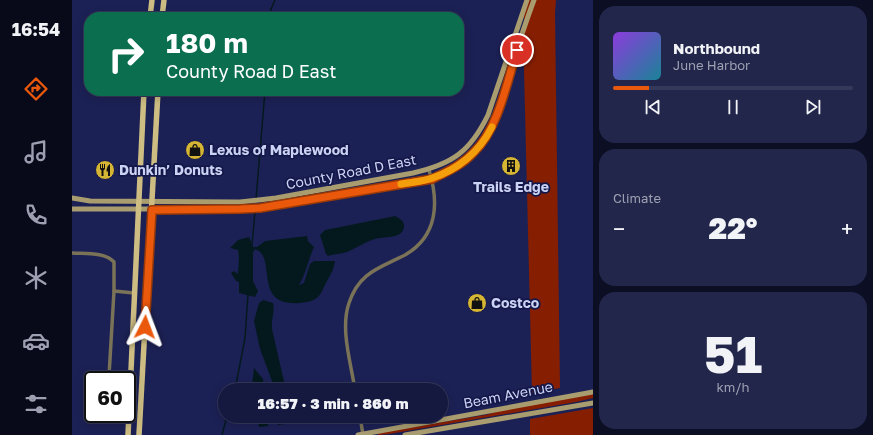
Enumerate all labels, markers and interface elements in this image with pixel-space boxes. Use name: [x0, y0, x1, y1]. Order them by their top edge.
text: 16:54: [12, 18, 60, 40]
text: 180 m: [166, 26, 248, 59]
icon: right: [100, 28, 152, 80]
pin: [500, 33, 534, 67]
icon: arrive: [506, 39, 528, 61]
text: Northbound: [673, 39, 760, 57]
text: June Harbor: [673, 57, 750, 73]
text: County Road D East: [166, 60, 336, 82]
icon: directions: [22, 75, 50, 103]
icon: previous: [642, 96, 664, 118]
icon: pause: [722, 96, 744, 118]
icon: next: [802, 96, 824, 118]
icon: music: [22, 138, 50, 166]
shop icon: Lexus of Maplewood: [184, 139, 206, 161]
place label: Lexus of Maplewood: [209, 141, 349, 158]
street label: County Road D East: [284, 151, 418, 192]
building icon: Trails Edge: [500, 155, 522, 177]
restaurant icon: Dunkin’ Donuts: [94, 159, 116, 181]
place label: Dunkin’ Donuts: [119, 161, 223, 178]
place label: Trails Edge: [473, 178, 549, 195]
text: Climate: [613, 190, 661, 206]
icon: phone: [22, 201, 50, 229]
text: 22°: [709, 210, 757, 246]
text: −: [613, 215, 625, 242]
text: +: [841, 215, 853, 242]
icon: climate: [22, 264, 50, 292]
shop icon: Costco: [466, 292, 488, 314]
place label: Costco: [491, 294, 539, 311]
position arrow: [124, 306, 166, 348]
text: 51: [704, 322, 762, 384]
icon: car: [22, 327, 50, 355]
speed limit sign: 60: [84, 371, 136, 423]
street label: Beam Avenue: [462, 378, 554, 412]
text: km/h: [716, 379, 750, 395]
icon: filters: [22, 390, 50, 418]
text: 16:57 · 3 min · 860 m: [257, 394, 409, 412]

